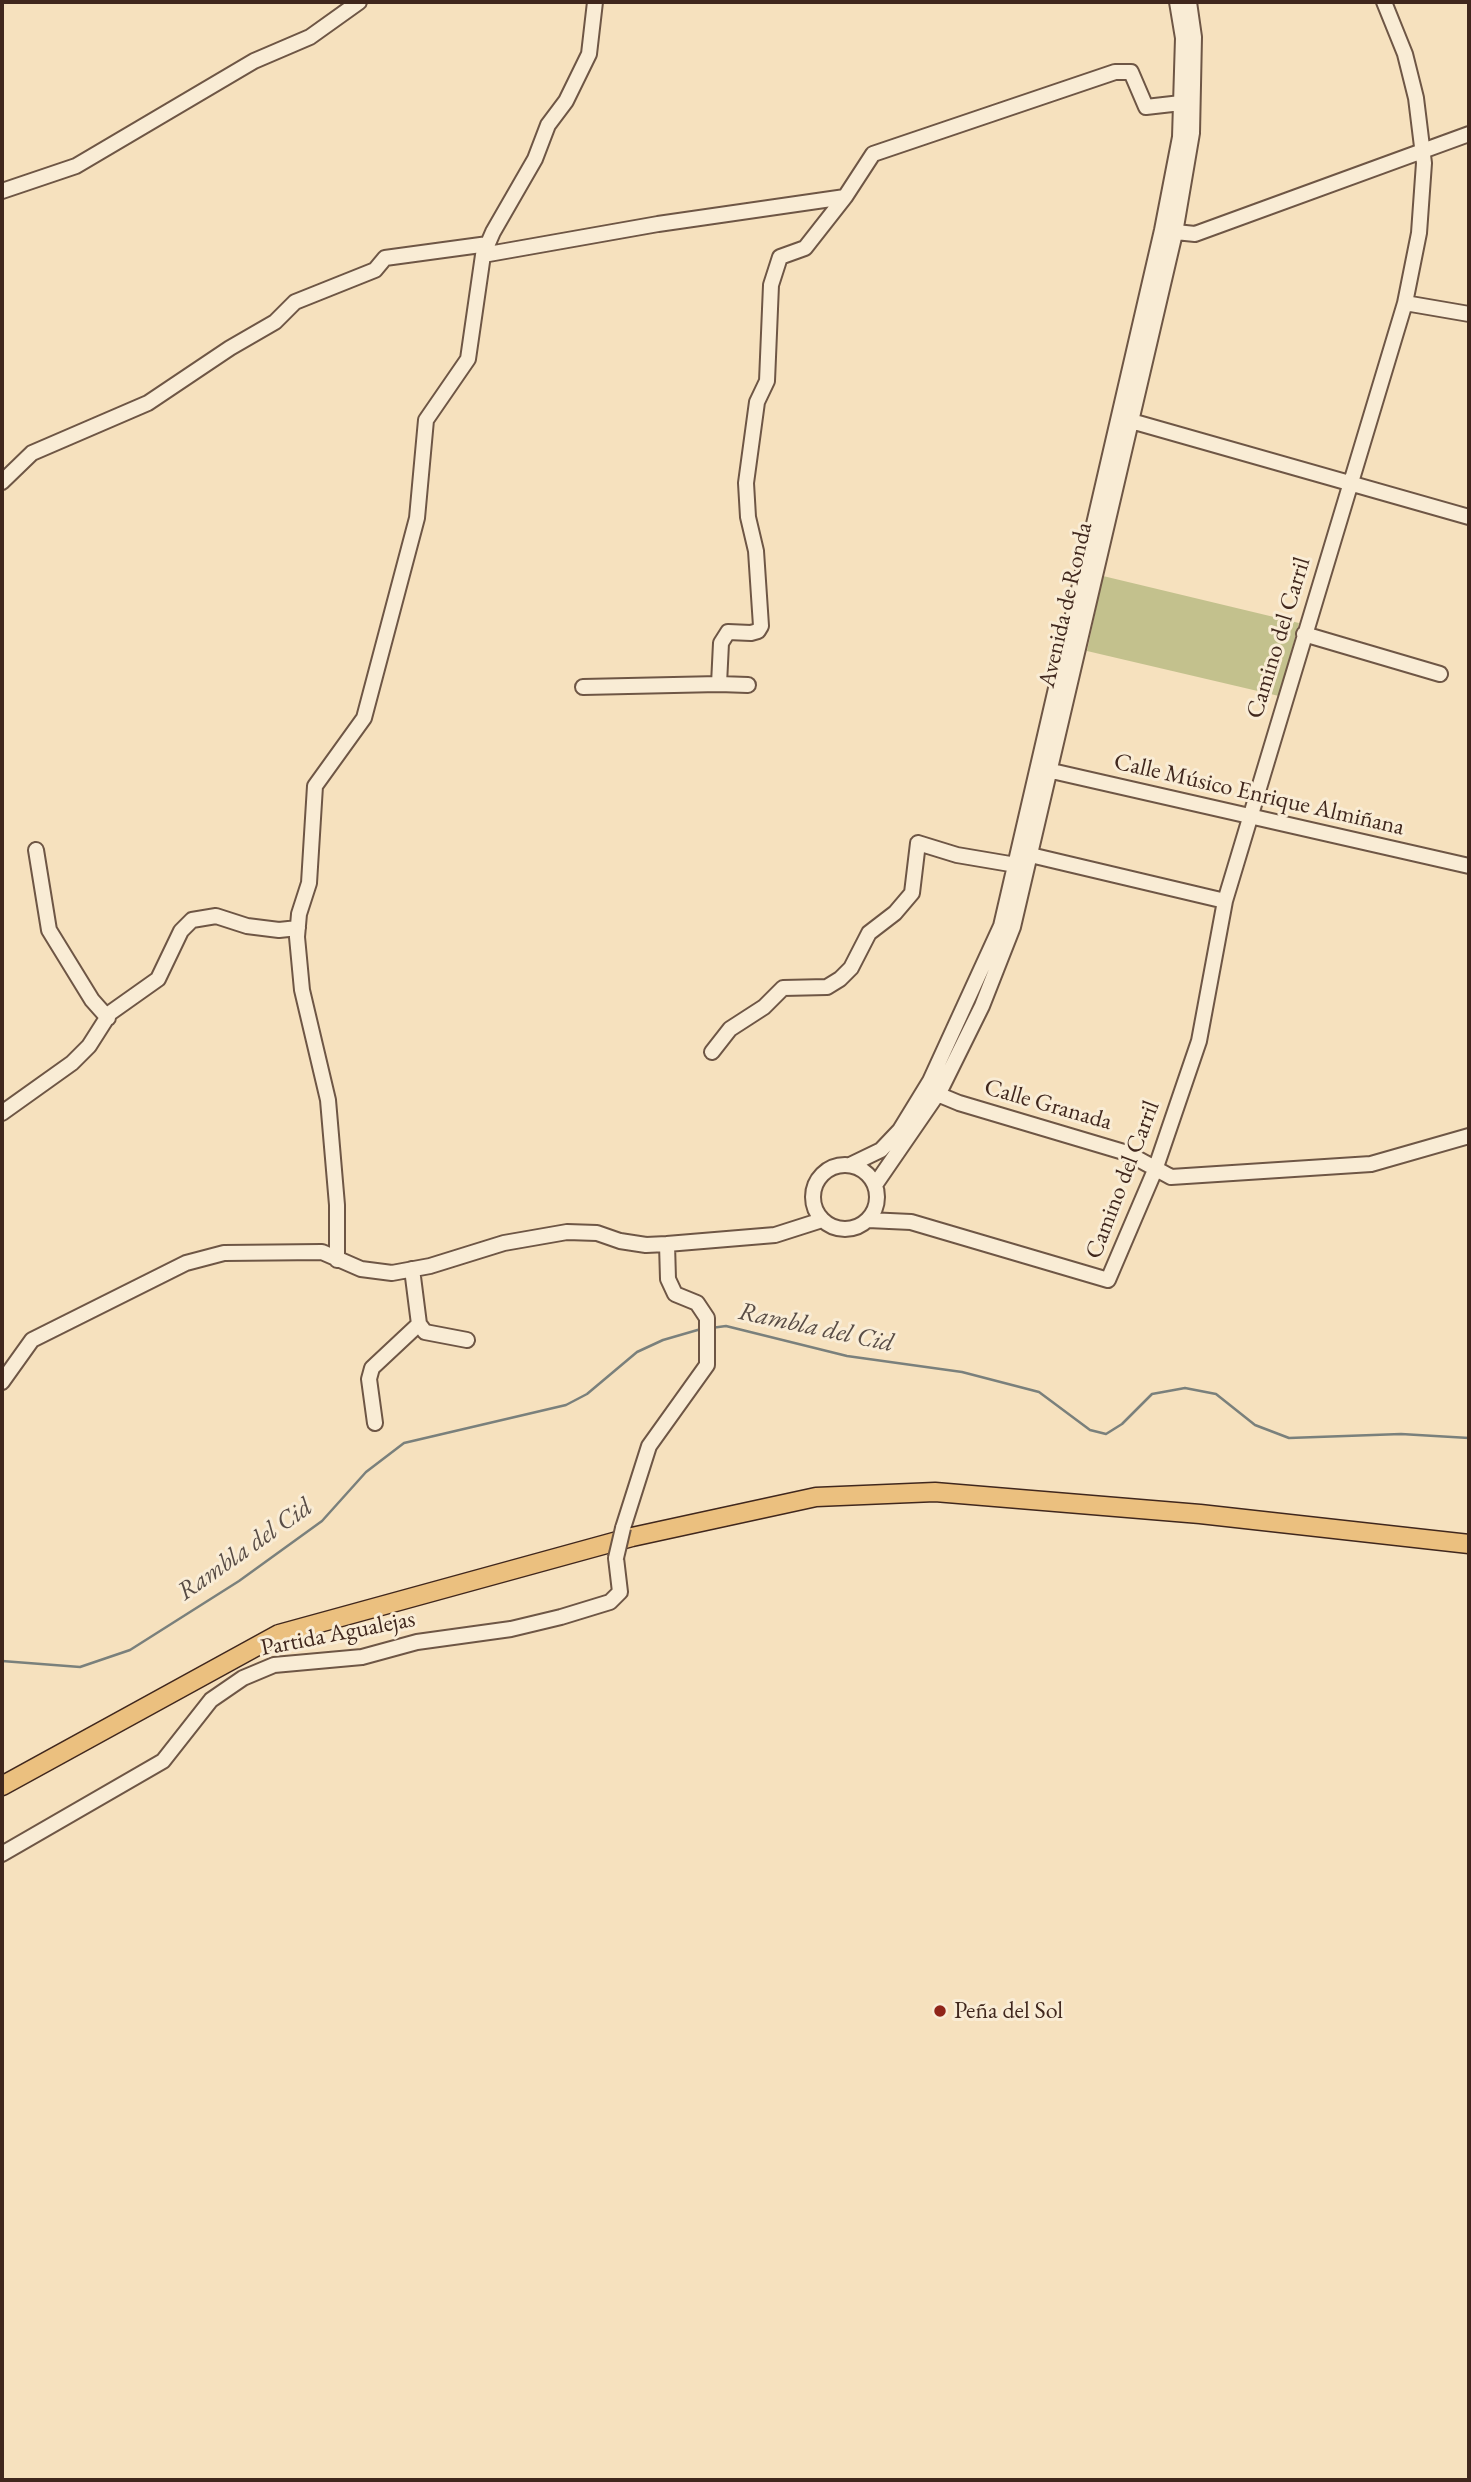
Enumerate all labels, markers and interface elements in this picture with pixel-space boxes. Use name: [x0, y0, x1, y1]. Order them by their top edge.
street label: Avenida de Ronda: [1033, 519, 1099, 691]
street label: Camino del Carril: [1241, 554, 1317, 722]
street label: Calle Músico Enrique Almiñana: [1111, 748, 1407, 842]
street label: Calle Granada: [981, 1073, 1115, 1137]
street label: Camino del Carril: [1080, 1097, 1166, 1263]
water label: Rambla del Cid: [736, 1296, 896, 1360]
water label: Rambla del Cid: [171, 1492, 319, 1608]
street label: Partida Agualejas: [258, 1605, 418, 1663]
place label: Peña del Sol: [954, 1997, 1063, 2025]
marker: Peña del Sol: [932, 2003, 948, 2019]

